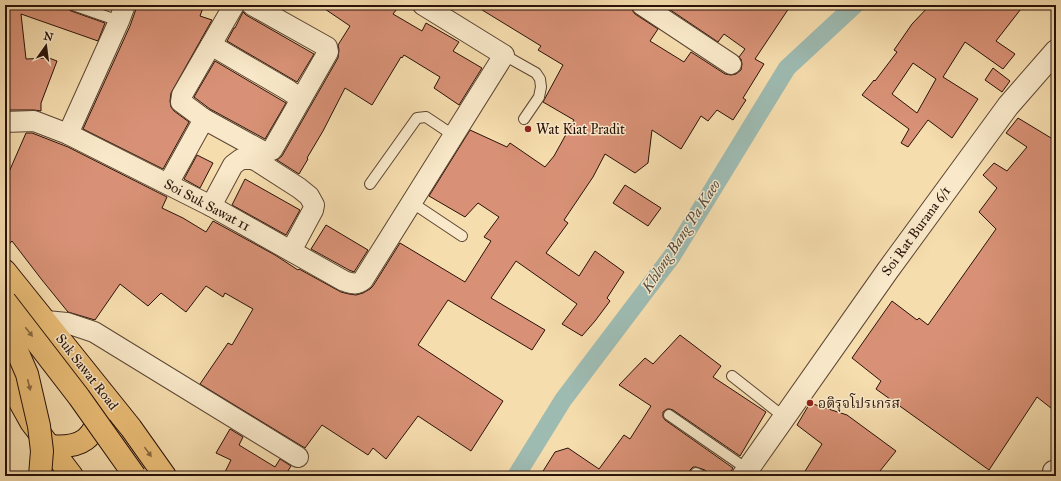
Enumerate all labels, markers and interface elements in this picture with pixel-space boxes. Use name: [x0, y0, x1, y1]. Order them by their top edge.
north arrow: [26, 26, 66, 66]
text: N: [42, 29, 55, 44]
place label: Wat Kiat Pradit: [536, 121, 625, 138]
marker: Wat Kiat Pradit: [523, 124, 533, 134]
street label: Soi Suk Sawat 11: [161, 175, 253, 235]
water label: Khlong Bang Pa Kaeo: [637, 176, 724, 297]
street label: Soi Rat Burana 6/1: [878, 182, 955, 279]
one-way arrow: [25, 327, 33, 338]
street label: Suk Sawat Road: [52, 331, 122, 413]
one-way arrow: [27, 379, 33, 391]
place label: อติรุจโปรเกรส: [818, 393, 900, 412]
marker: อติรุจโปรเกรส: [805, 398, 815, 408]
one-way arrow: [144, 447, 152, 458]

